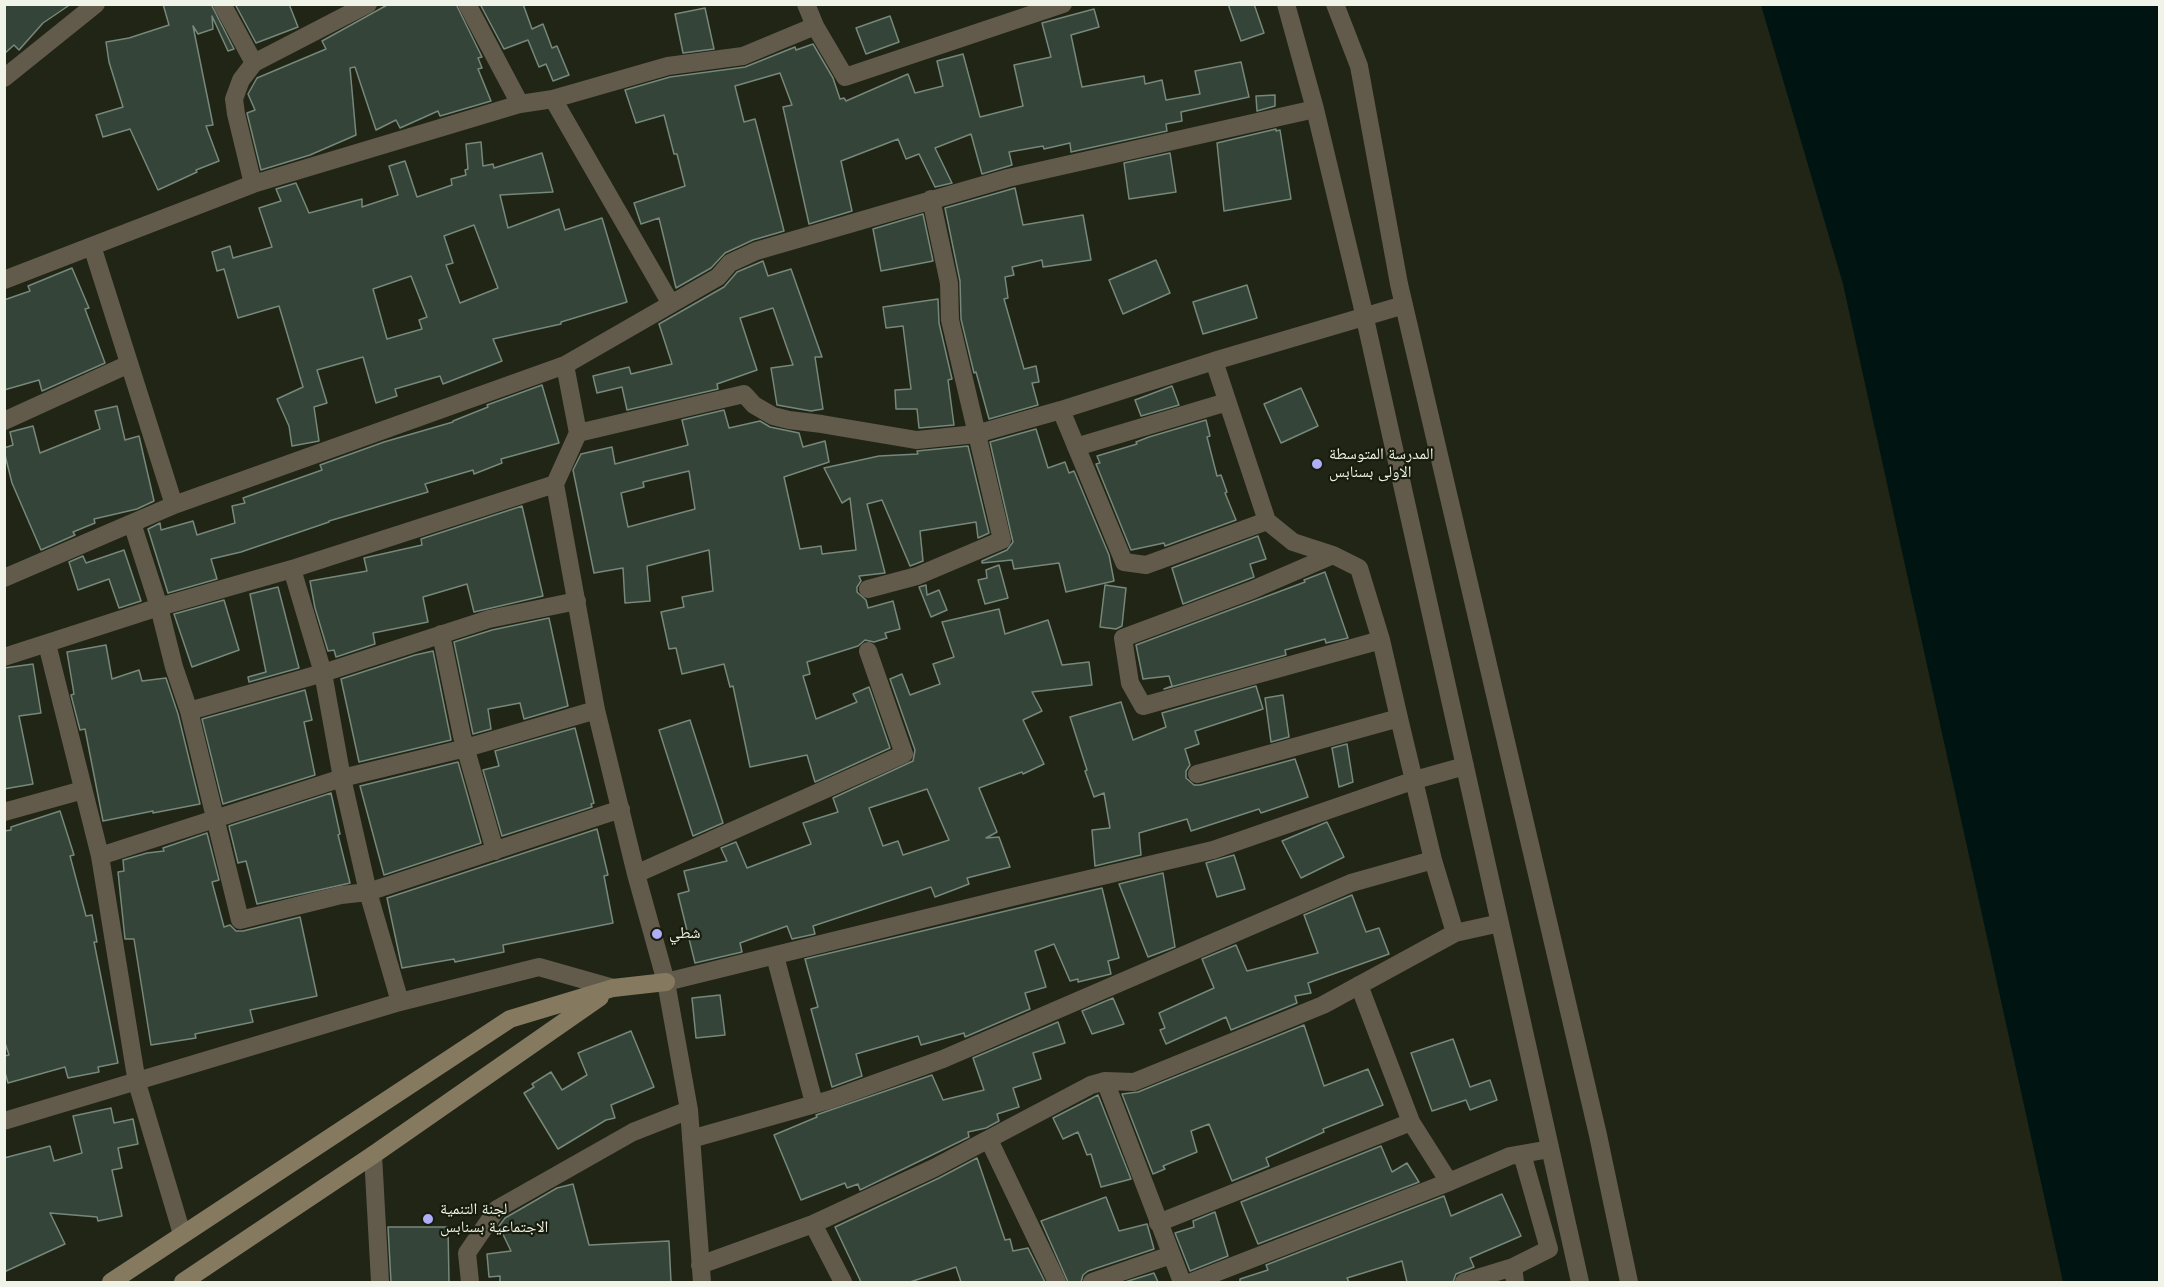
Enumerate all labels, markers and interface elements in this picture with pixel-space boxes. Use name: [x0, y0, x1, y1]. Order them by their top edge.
place label: المدرسة المتوسطة الاولى بسنابس: [1329, 445, 1433, 483]
marker: المدرسة المتوسطة الاولى بسنابس: [1310, 457, 1324, 471]
place label: شطي: [669, 924, 701, 944]
marker: شطي: [650, 927, 664, 941]
place label: لجنة التنمية الاجتماعية بسنابس: [440, 1200, 548, 1238]
marker: لجنة التنمية الاجتماعية بسنابس: [421, 1212, 435, 1226]

